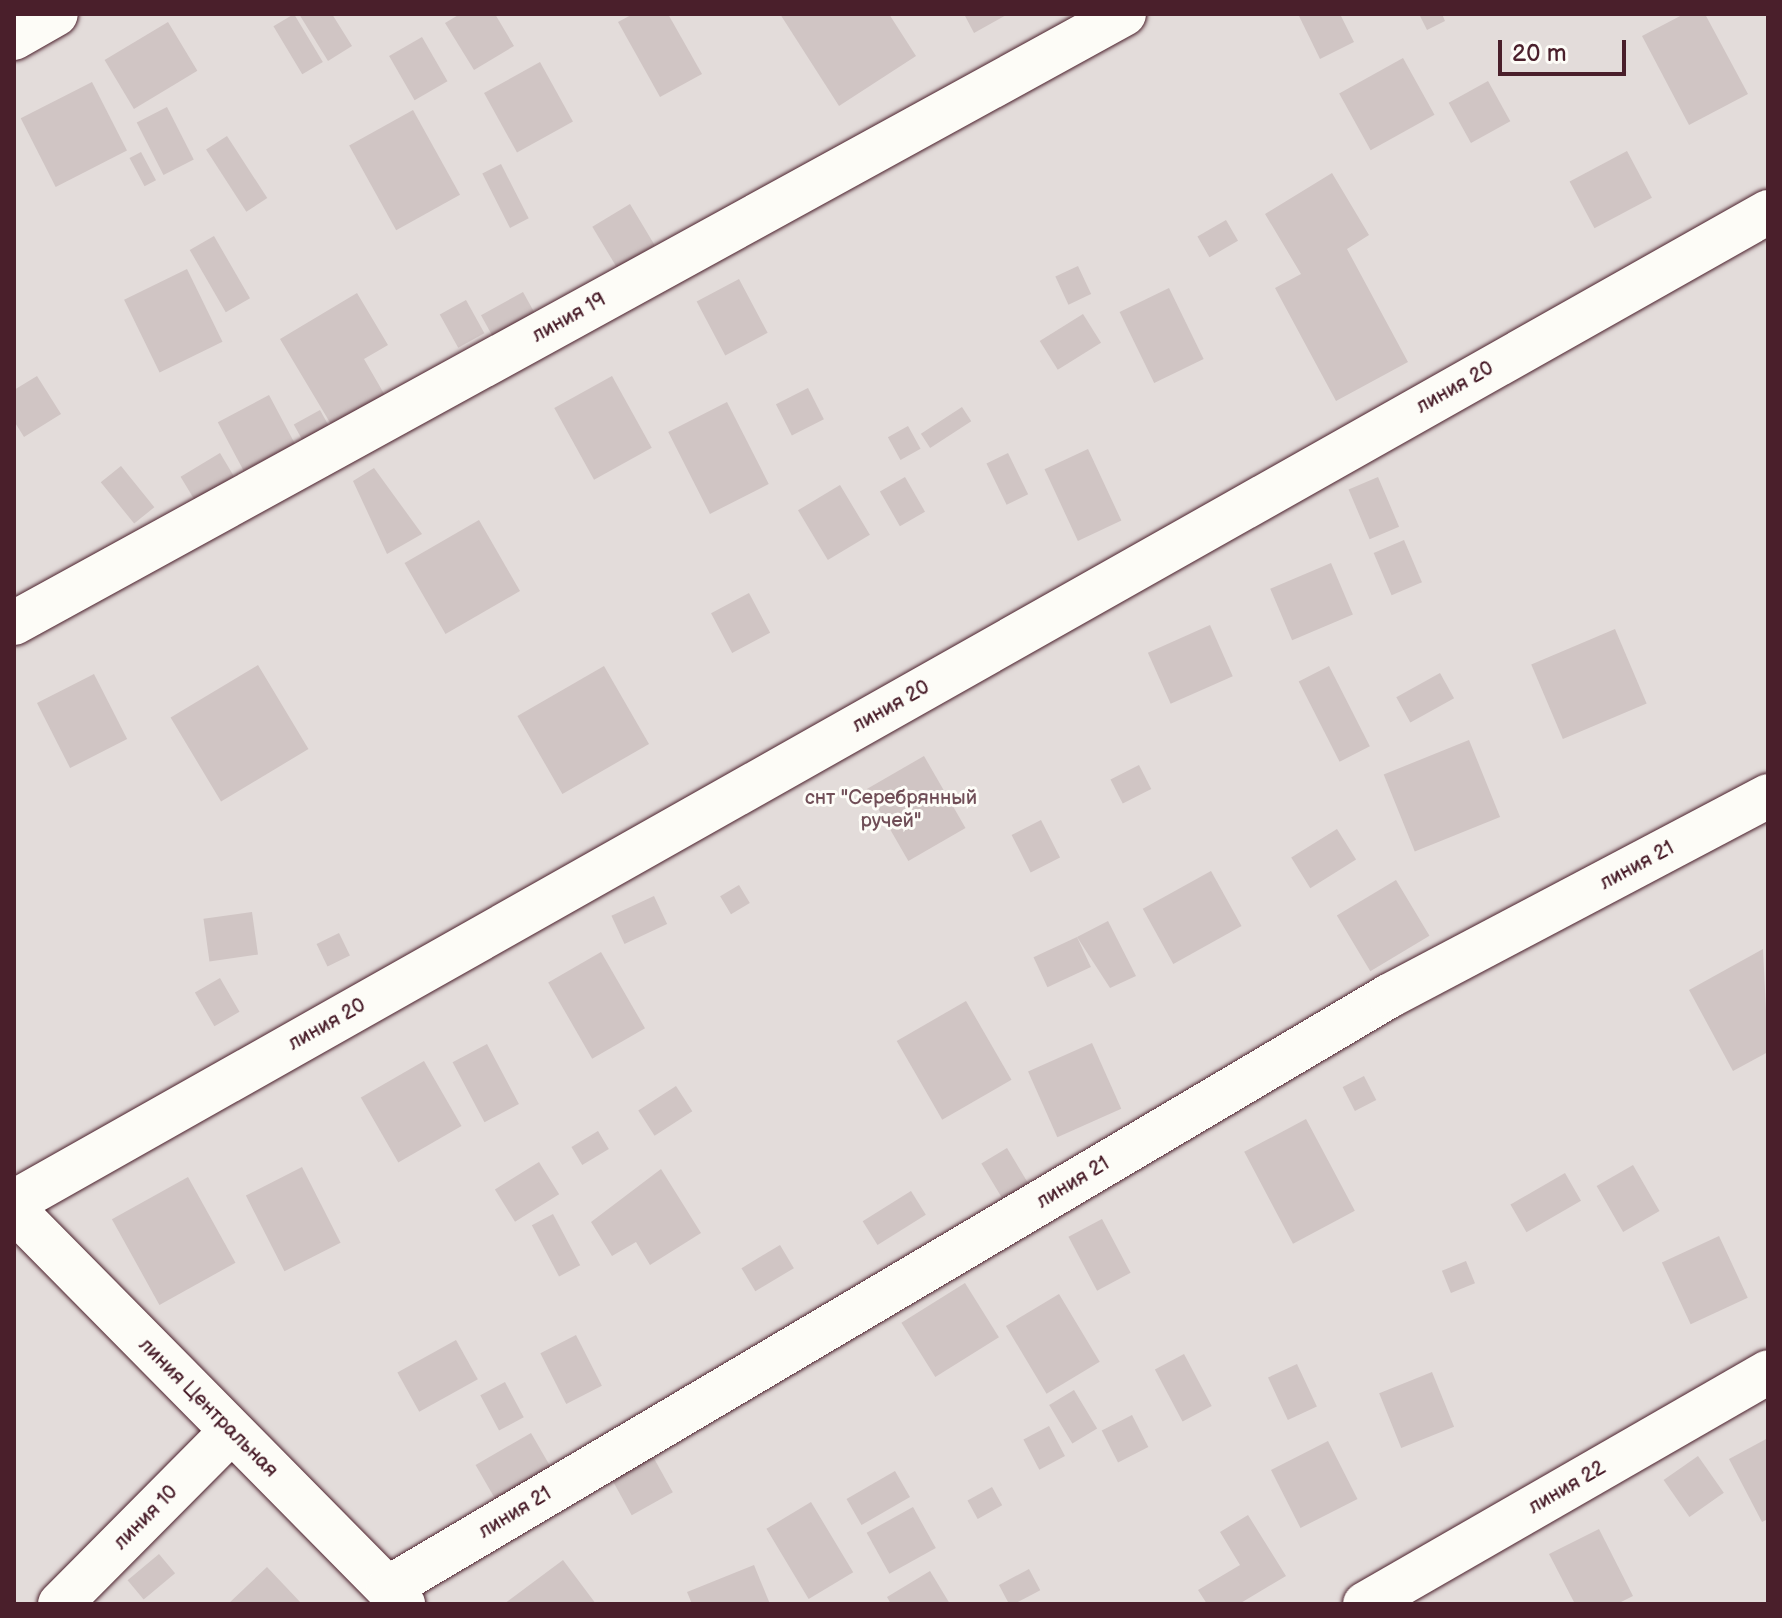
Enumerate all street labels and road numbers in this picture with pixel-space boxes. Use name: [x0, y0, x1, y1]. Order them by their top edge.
street label: линия 19: [528, 288, 610, 348]
street label: линия 20: [1412, 357, 1498, 419]
street label: линия 20: [848, 676, 934, 738]
street label: линия 21: [1596, 836, 1678, 896]
street label: линия 20: [284, 994, 370, 1056]
street label: линия 21: [1032, 1152, 1114, 1214]
street label: линия Центральная: [133, 1333, 283, 1483]
street label: линия 22: [1524, 1456, 1610, 1520]
street label: линия 10: [109, 1481, 183, 1555]
street label: линия 21: [474, 1482, 556, 1544]

